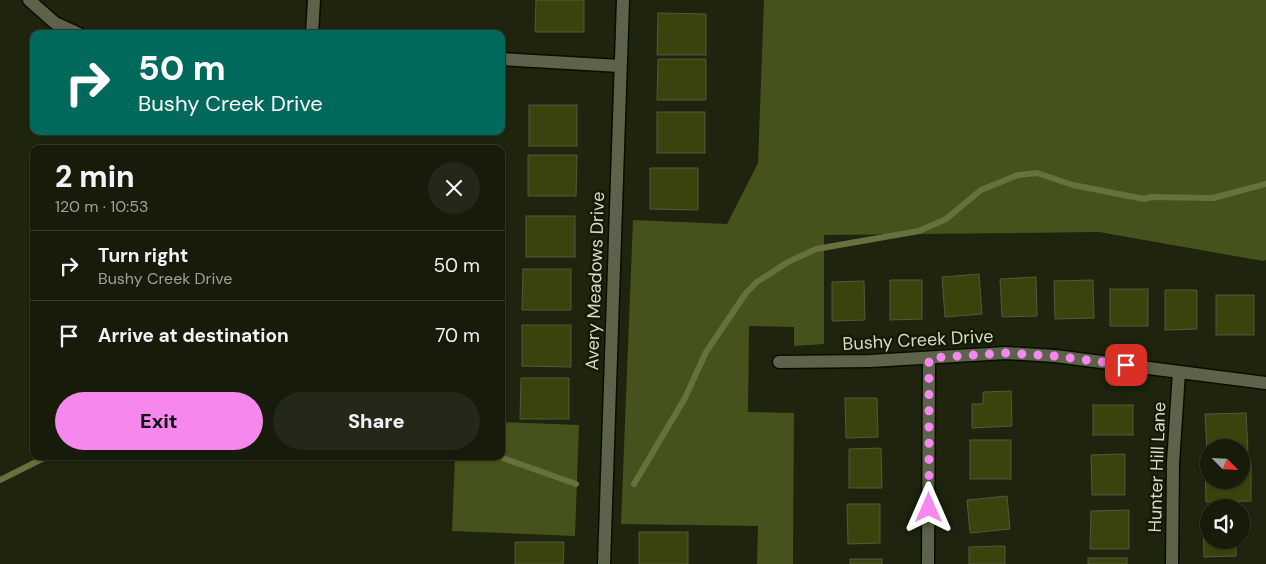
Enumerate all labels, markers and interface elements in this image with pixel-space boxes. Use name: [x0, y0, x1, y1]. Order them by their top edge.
text: 50 m: [138, 45, 226, 91]
icon: right: [55, 50, 120, 115]
text: Bushy Creek Drive: [138, 89, 323, 118]
text: 2 min: [55, 157, 135, 196]
button: close: [428, 162, 480, 214]
street label: Avery Meadows Drive: [580, 191, 610, 371]
text: 120 m · 10:53: [55, 196, 149, 217]
text: Turn right: [98, 243, 188, 268]
icon: right: [55, 252, 83, 280]
text: 50 m: [433, 253, 480, 278]
text: Bushy Creek Drive: [98, 268, 232, 289]
icon: arrive: [55, 322, 83, 350]
text: Arrive at destination: [98, 323, 289, 348]
text: 70 m: [435, 323, 480, 348]
street label: Bushy Creek Drive: [842, 324, 994, 356]
pin: [1105, 344, 1147, 386]
icon: arrive: [1112, 351, 1140, 379]
button: Exit: [55, 392, 263, 450]
button: Share: [273, 392, 480, 450]
street label: Hunter Hill Lane: [1143, 401, 1171, 533]
north arrow: [1200, 439, 1250, 489]
map controls: [1200, 439, 1250, 549]
position arrow: [902, 481, 954, 533]
button: sound: [1200, 499, 1250, 549]

